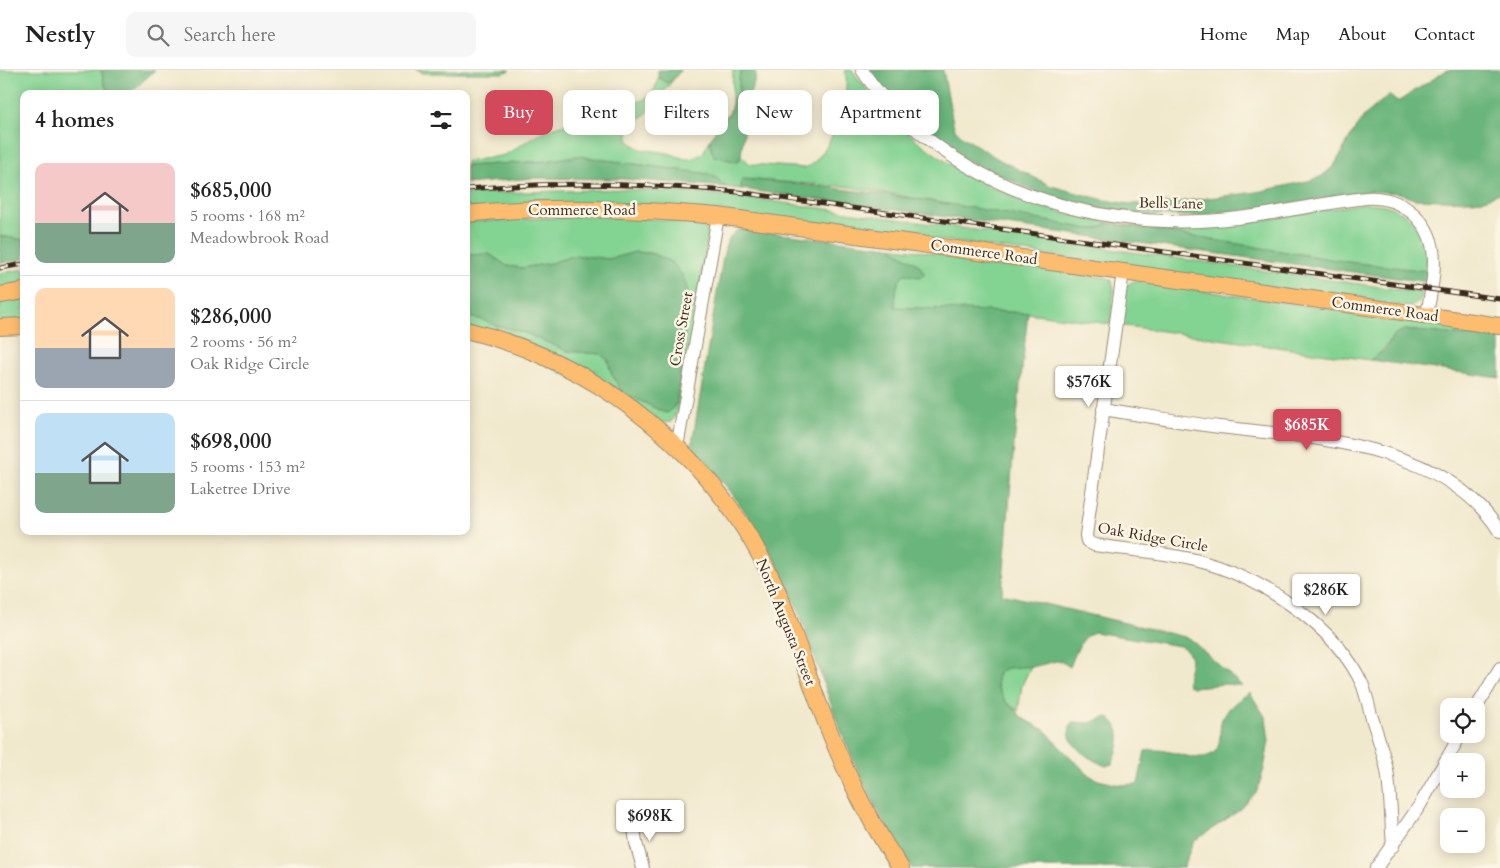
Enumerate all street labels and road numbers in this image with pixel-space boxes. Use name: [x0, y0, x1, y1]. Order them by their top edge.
street label: Bells Lane: [1139, 192, 1204, 214]
street label: Commerce Road: [528, 200, 636, 220]
street label: Commerce Road: [929, 235, 1039, 269]
street label: Cross Street: [665, 290, 697, 368]
street label: Commerce Road: [1330, 292, 1440, 326]
street label: Oak Ridge Circle: [1096, 517, 1210, 557]
street label: North Augusta Street: [751, 556, 821, 689]

